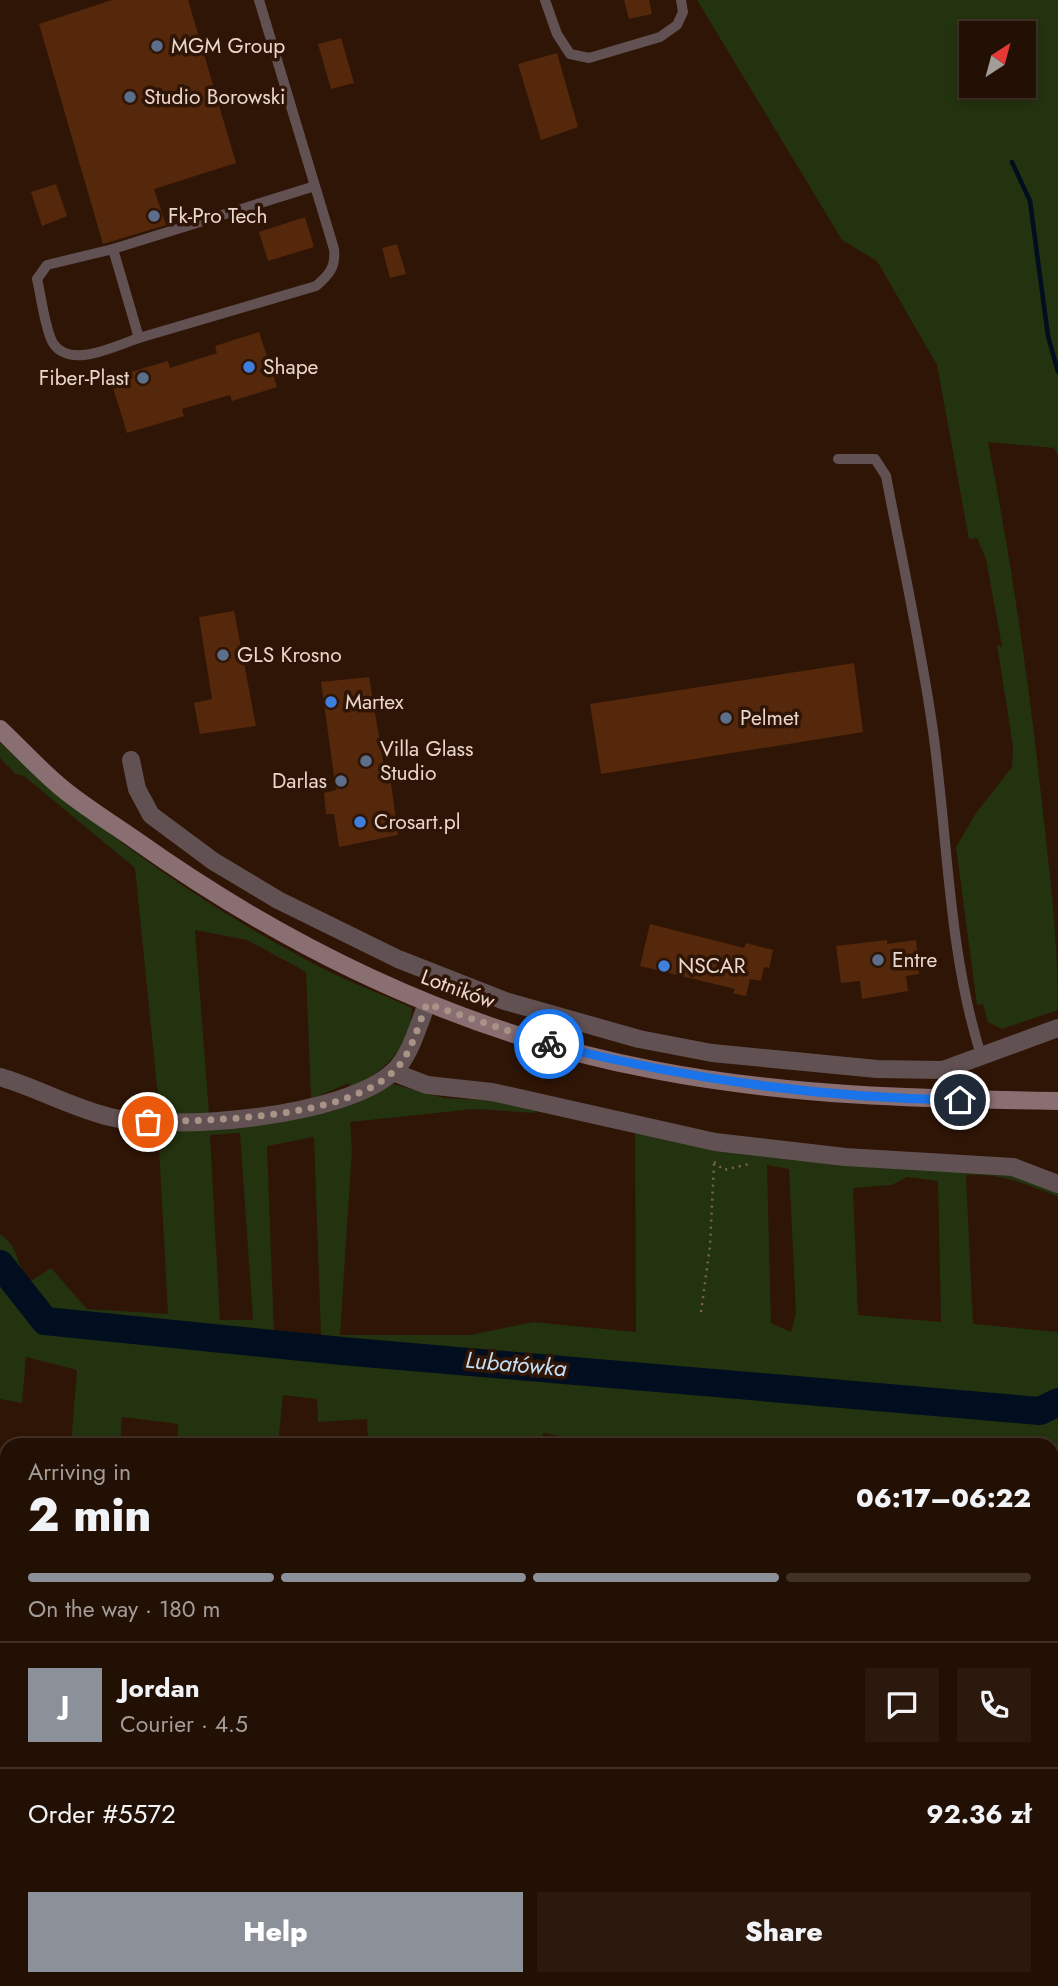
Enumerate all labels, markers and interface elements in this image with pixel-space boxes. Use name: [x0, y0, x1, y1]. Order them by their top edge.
north arrow: [959, 21, 1036, 98]
map controls: [959, 21, 1036, 98]
place label: MGM Group: [171, 31, 285, 61]
marker: MGM Group: [149, 38, 165, 54]
place label: Studio Borowski: [144, 82, 285, 112]
marker: Studio Borowski: [122, 89, 138, 105]
place label: Fk-Pro Tech: [168, 201, 267, 231]
marker: Fk-Pro Tech: [146, 208, 162, 224]
place label: Shape: [263, 352, 319, 382]
marker: Shape: [241, 359, 257, 375]
place label: Fiber-Plast: [39, 363, 129, 393]
marker: Fiber-Plast: [135, 370, 151, 386]
place label: GLS Krosno: [237, 640, 342, 670]
marker: GLS Krosno: [215, 647, 231, 663]
place label: Martex: [345, 687, 404, 717]
marker: Martex: [323, 694, 339, 710]
place label: Pelmet: [740, 703, 799, 733]
marker: Pelmet: [718, 710, 734, 726]
place label: Villa Glass Studio: [380, 734, 474, 788]
marker: Villa Glass Studio: [358, 753, 374, 769]
place label: Darlas: [272, 766, 327, 796]
marker: Darlas: [333, 773, 349, 789]
place label: Crosart.pl: [374, 807, 461, 837]
marker: Crosart.pl: [352, 814, 368, 830]
place label: Entre: [892, 945, 938, 975]
place label: NSCAR: [678, 951, 746, 981]
marker: Entre: [870, 952, 886, 968]
marker: NSCAR: [656, 958, 672, 974]
street label: Lotników: [417, 962, 500, 1016]
courier: [514, 1009, 584, 1079]
icon: bike: [530, 1025, 568, 1063]
pin: [930, 1070, 990, 1130]
icon: home: [941, 1081, 979, 1119]
pin: [118, 1092, 178, 1152]
icon: bag: [129, 1103, 167, 1141]
water label: Lubatówka: [464, 1343, 568, 1385]
text: Arriving in: [28, 1455, 131, 1489]
text: 06:17–06:22: [856, 1479, 1031, 1517]
text: 2 min: [28, 1482, 152, 1548]
text: On the way · 180 m: [28, 1592, 220, 1626]
button: chat: [865, 1668, 939, 1742]
button: phone: [957, 1668, 1031, 1742]
text: Jordan: [120, 1669, 200, 1707]
text: J: [61, 1686, 69, 1724]
text: Courier · 4.5: [120, 1707, 248, 1741]
text: Order #5572: [28, 1795, 176, 1833]
text: 92.36 zł: [926, 1795, 1031, 1833]
button: Help: [28, 1892, 523, 1972]
button: Share: [537, 1892, 1031, 1972]

